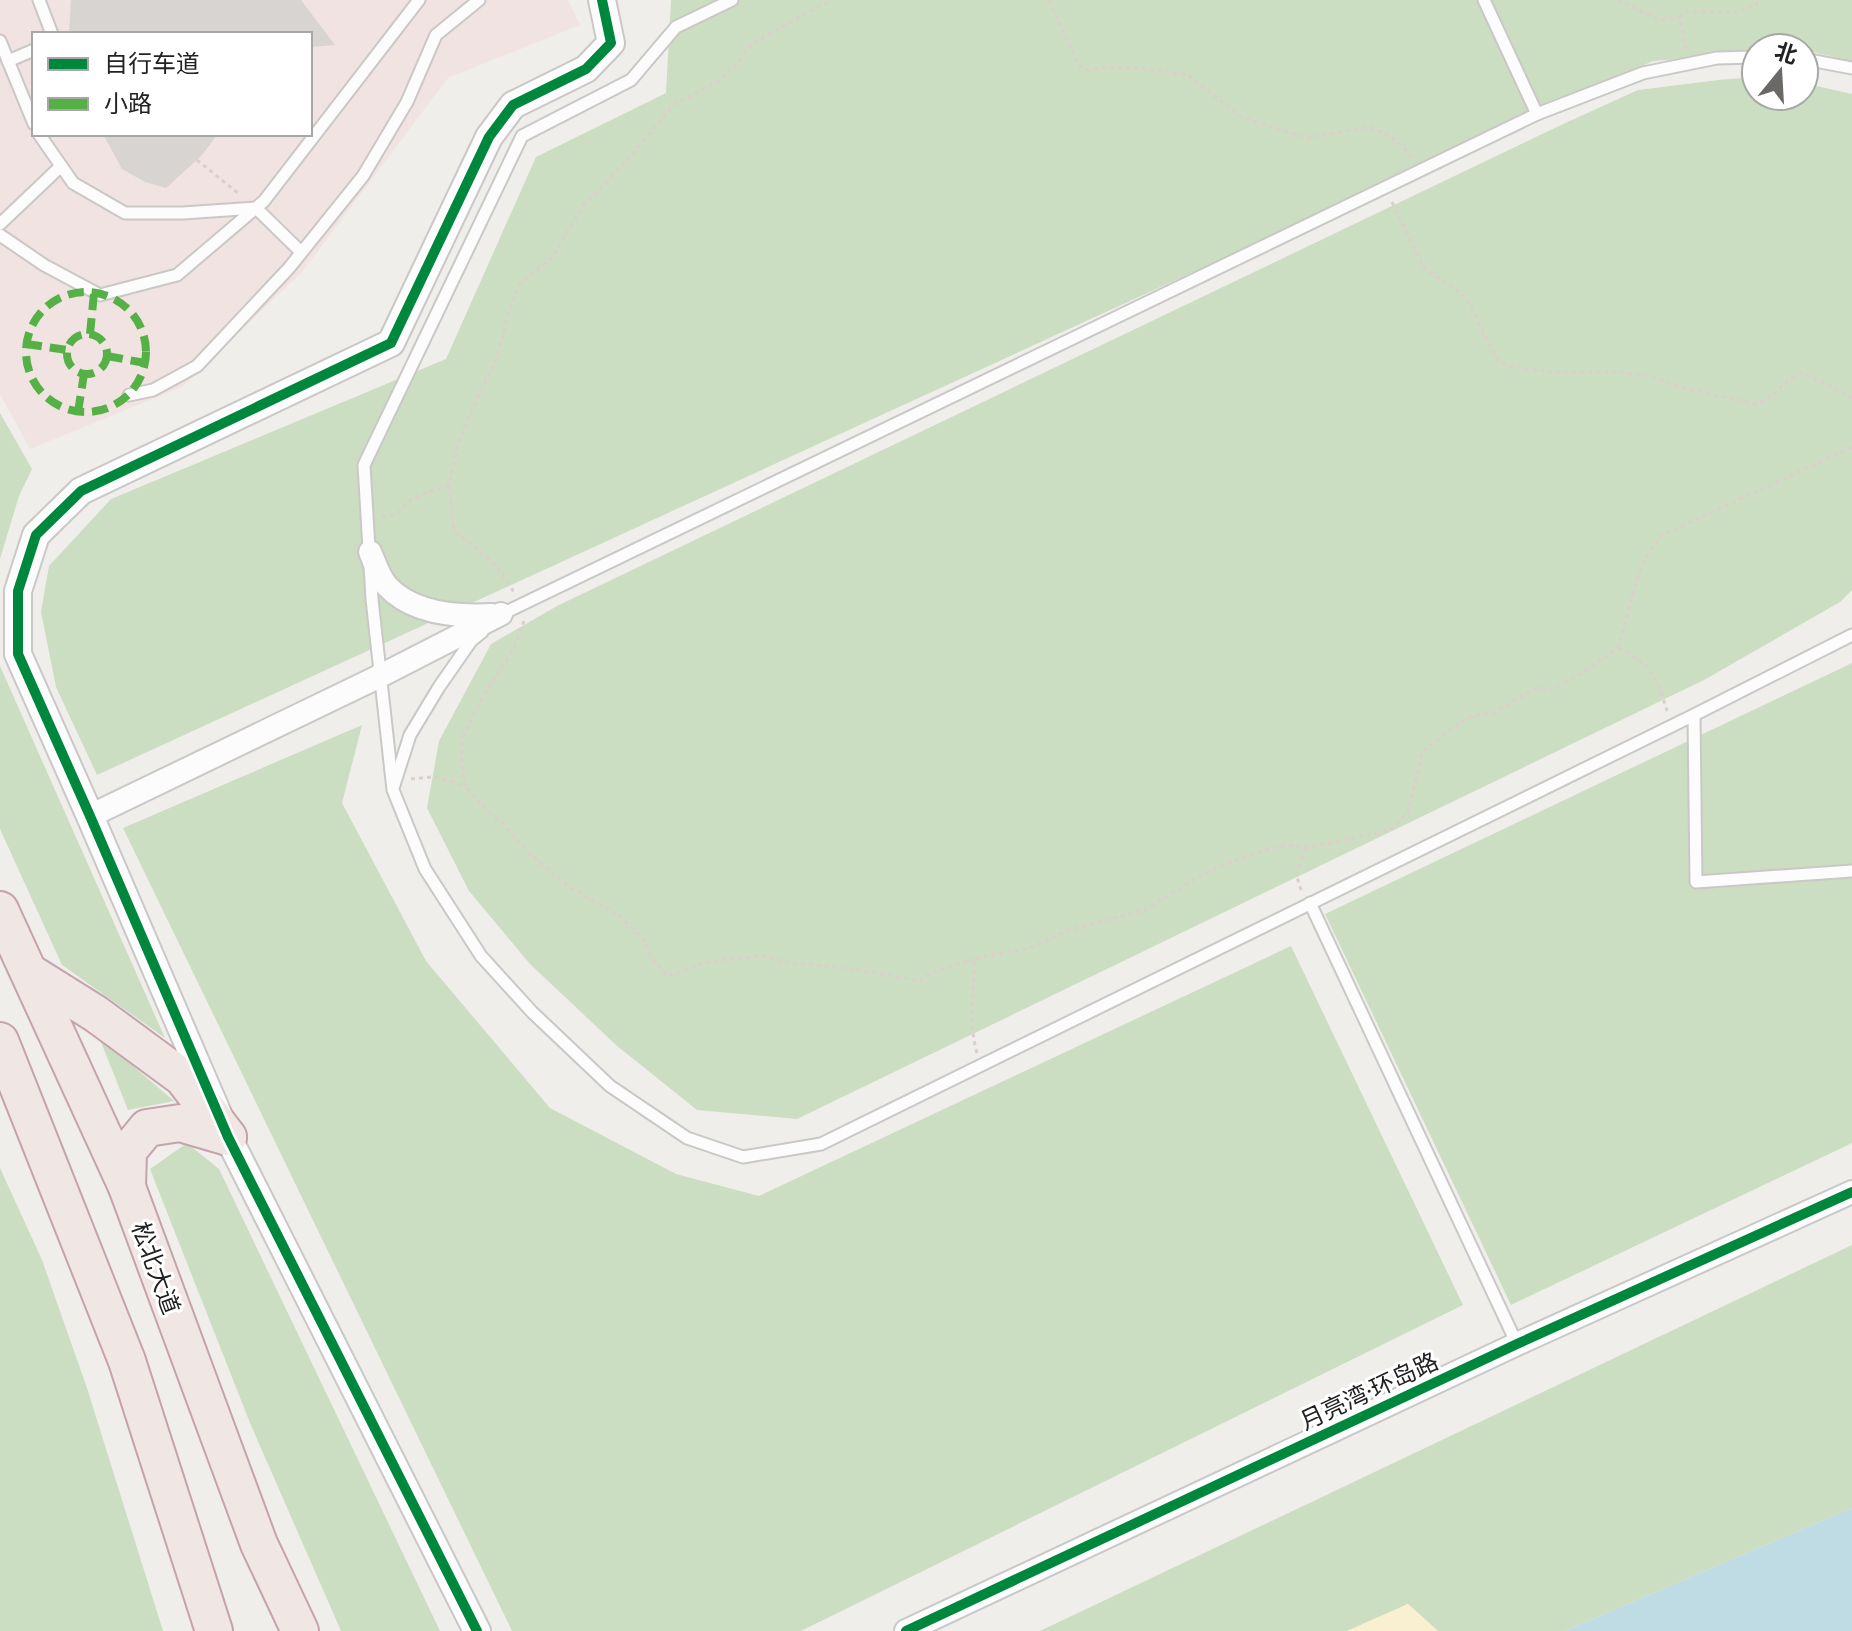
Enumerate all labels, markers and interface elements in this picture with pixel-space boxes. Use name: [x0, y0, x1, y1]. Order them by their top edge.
legend: [32, 32, 312, 136]
north arrow: [1740, 32, 1820, 112]
text: 北: [1771, 35, 1801, 72]
text: 自行车道: [104, 47, 200, 80]
text: 小路: [104, 87, 152, 120]
street label: 松北大道: [124, 1217, 188, 1319]
street label: 月亮湾·环岛路: [1294, 1345, 1444, 1437]

